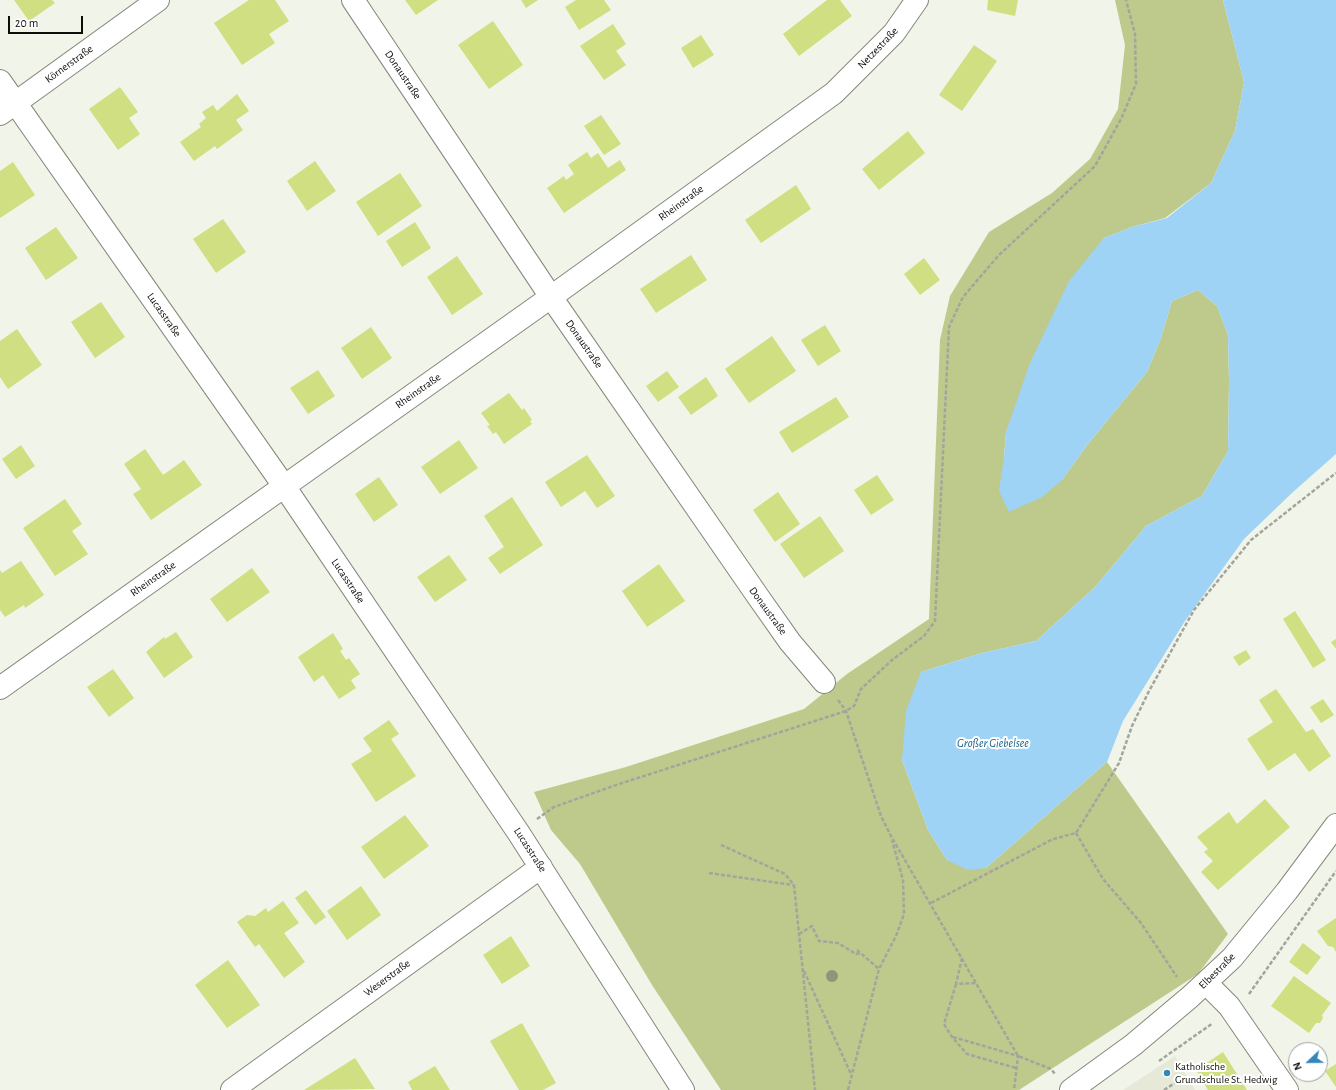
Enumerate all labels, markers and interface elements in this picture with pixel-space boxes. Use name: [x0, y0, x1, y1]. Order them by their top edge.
scale bar: [10, 8, 85, 34]
text: 20 m: [15, 17, 38, 29]
street label: Netzestraße: [855, 24, 901, 72]
street label: Körnerstraße: [42, 42, 96, 86]
street label: Donaustraße: [382, 48, 424, 102]
street label: Rheinstraße: [656, 182, 706, 224]
street label: Lucasstraße: [144, 290, 184, 340]
street label: Donaustraße: [563, 317, 605, 371]
street label: Rheinstraße: [393, 371, 443, 411]
street label: Lucasstraße: [328, 556, 368, 606]
street label: Rheinstraße: [128, 559, 178, 599]
street label: Donaustraße: [746, 584, 790, 638]
water label: Großer Giebelsee: [957, 736, 1029, 750]
street label: Lucasstraße: [511, 825, 549, 875]
street label: Elbestraße: [1196, 950, 1238, 992]
street label: Weserstraße: [361, 957, 413, 999]
north arrow: [1288, 1042, 1328, 1082]
place label: Katholische Grundschule St. Hedwig: [1175, 1060, 1277, 1086]
text: N: [1291, 1061, 1304, 1072]
marker: Katholische Grundschule St. Hedwig: [1162, 1068, 1172, 1078]

